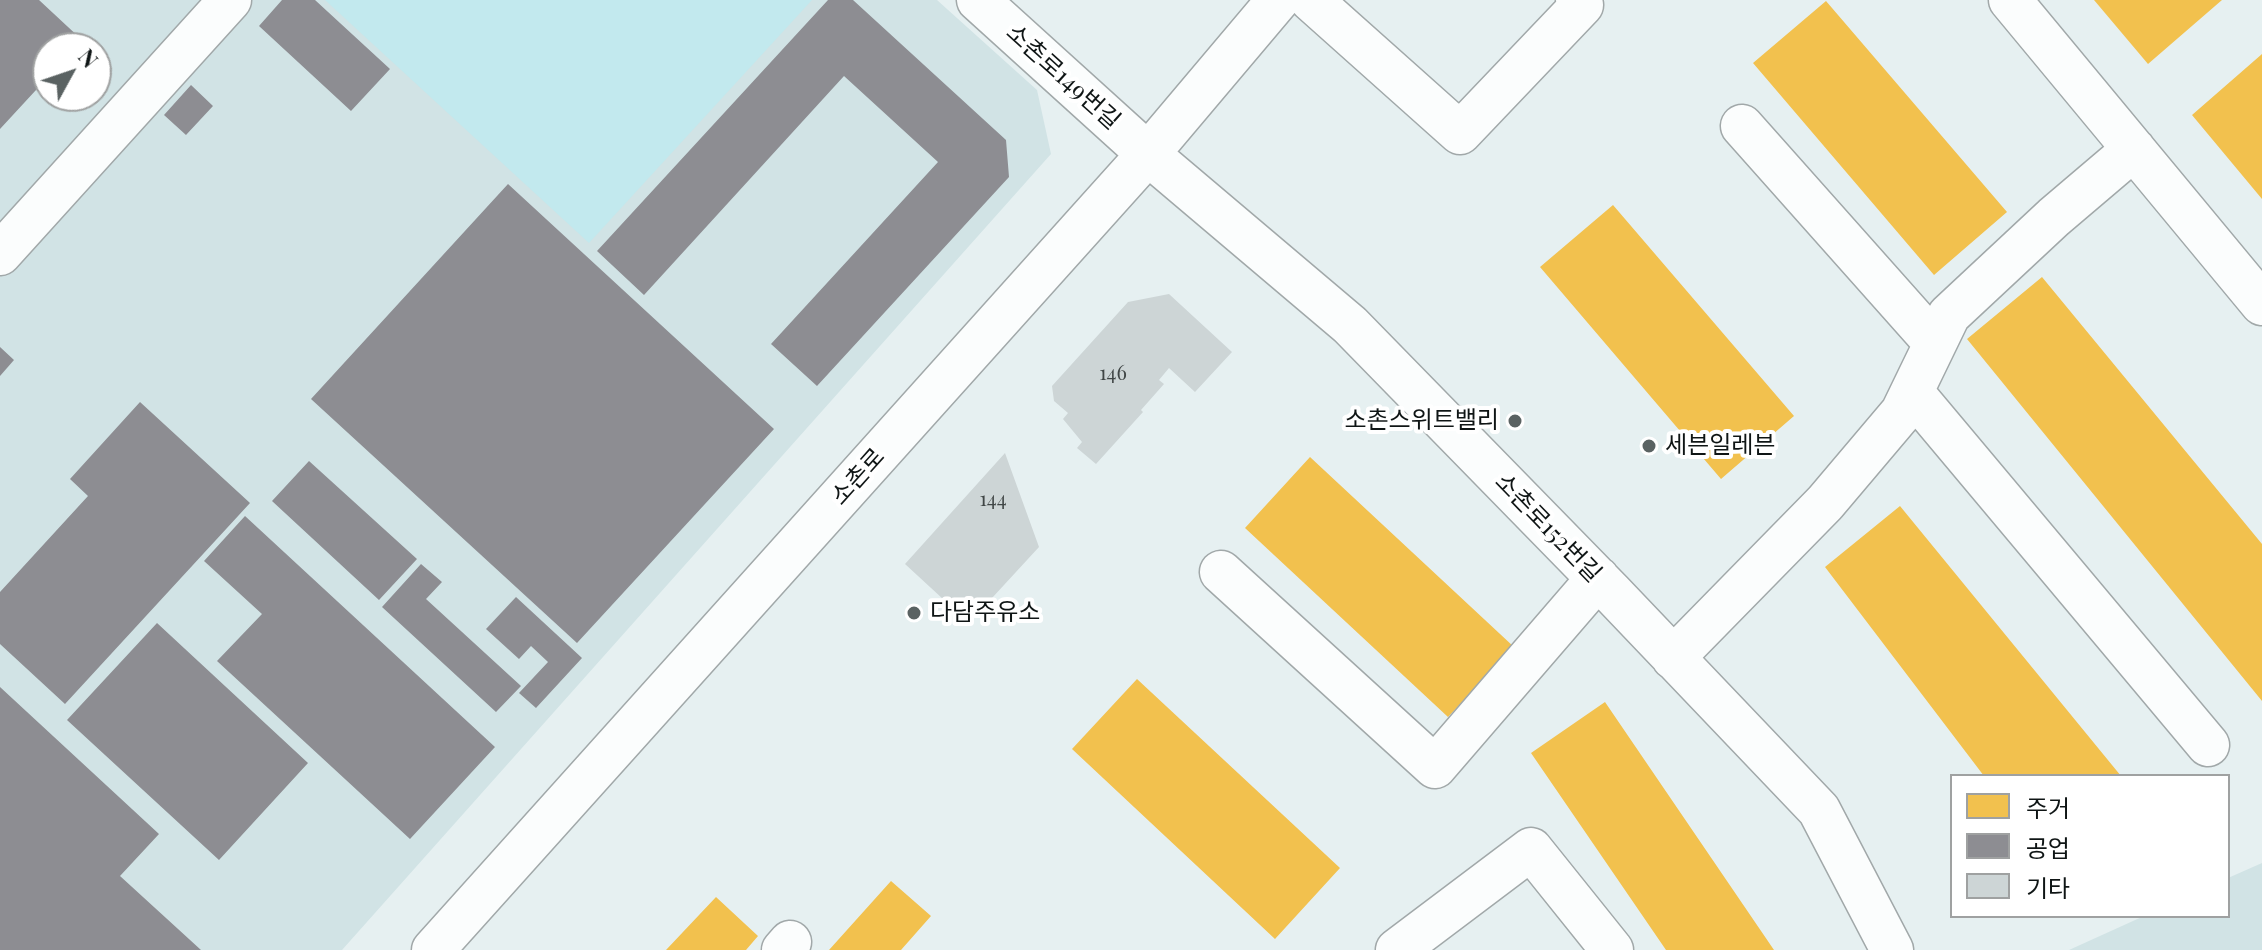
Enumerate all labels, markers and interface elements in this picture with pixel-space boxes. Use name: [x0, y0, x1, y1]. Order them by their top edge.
street label: 소촌로149번길: [1000, 18, 1126, 136]
north arrow: [32, 32, 112, 112]
text: N: [72, 42, 105, 74]
house number: 146: [1099, 362, 1127, 386]
place label: 소촌스위트밸리: [1344, 407, 1499, 435]
marker: 소촌스위트밸리: [1506, 412, 1524, 430]
place label: 세븐일레븐: [1665, 432, 1775, 460]
marker: 세븐일레븐: [1640, 437, 1658, 455]
street label: 소촌로: [825, 443, 891, 511]
street label: 소촌로152번길: [1489, 467, 1607, 589]
house number: 144: [979, 488, 1007, 512]
place label: 다담주유소: [930, 599, 1040, 627]
marker: 다담주유소: [905, 604, 923, 622]
legend: [1950, 774, 2230, 918]
text: 주거: [2026, 791, 2070, 823]
text: 공업: [2026, 831, 2070, 863]
text: 기타: [2026, 871, 2070, 903]

